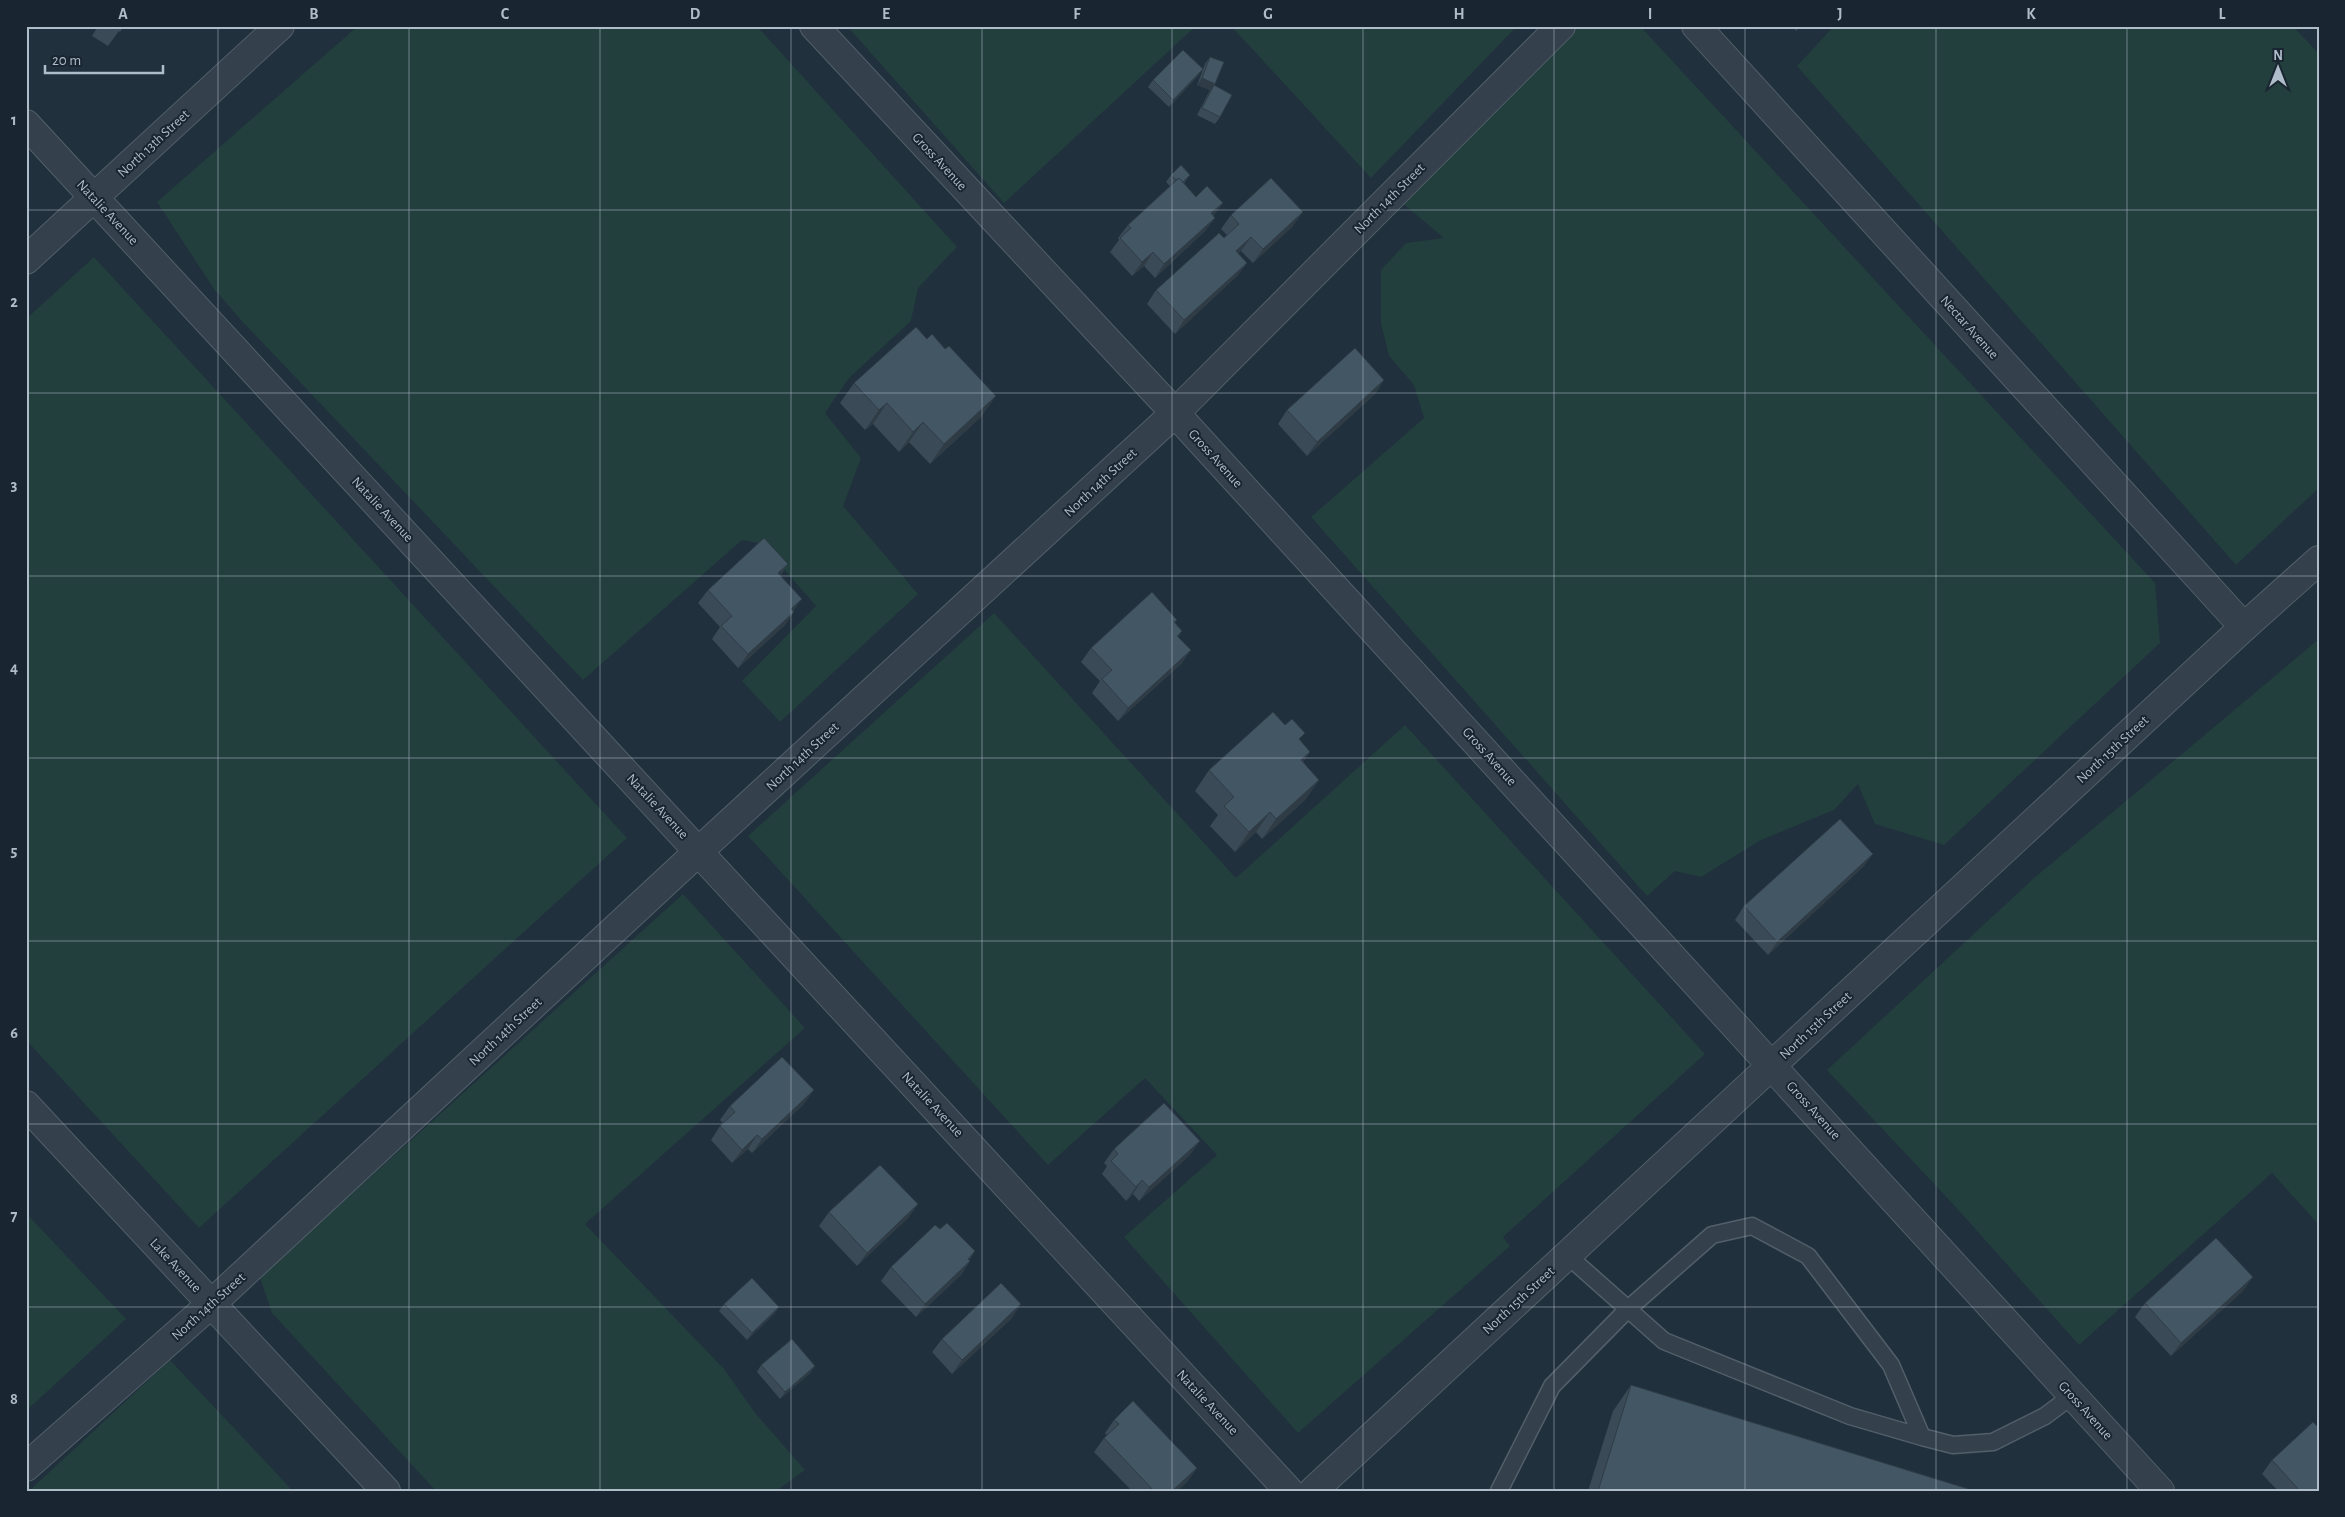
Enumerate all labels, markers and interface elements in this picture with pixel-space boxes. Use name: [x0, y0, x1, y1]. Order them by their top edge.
text: A: [118, 6, 128, 22]
text: B: [309, 6, 319, 22]
text: C: [501, 6, 510, 22]
text: D: [690, 6, 701, 22]
text: E: [882, 6, 890, 22]
text: F: [1073, 6, 1081, 22]
text: G: [1263, 6, 1273, 22]
text: H: [1453, 6, 1465, 22]
text: I: [1648, 6, 1652, 22]
text: J: [1837, 6, 1843, 22]
text: K: [2026, 6, 2036, 22]
text: L: [2219, 6, 2226, 22]
scale bar: [45, 42, 162, 74]
north arrow: [2252, 42, 2302, 92]
text: N: [2273, 49, 2283, 63]
text: 20 m: [52, 53, 81, 68]
street label: North 13th Street: [115, 107, 193, 180]
text: 1: [11, 112, 17, 128]
street label: Gross Avenue: [909, 130, 969, 193]
street label: North 14th Street: [1352, 160, 1428, 237]
street label: Natalie Avenue: [74, 178, 141, 248]
street label: Nectar Avenue: [1937, 293, 2001, 362]
text: 2: [10, 294, 18, 310]
street label: Gross Avenue: [1186, 427, 1245, 490]
street label: North 14th Street: [1062, 445, 1140, 520]
street label: Natalie Avenue: [349, 475, 416, 545]
text: 3: [11, 477, 18, 493]
text: 4: [10, 660, 18, 676]
street label: North 15th Street: [2074, 713, 2152, 786]
street label: North 14th Street: [764, 719, 842, 794]
street label: Gross Avenue: [1460, 725, 1519, 788]
street label: Natalie Avenue: [624, 772, 691, 842]
text: 5: [11, 843, 18, 859]
street label: North 15th Street: [1777, 989, 1855, 1062]
street label: North 14th Street: [467, 994, 545, 1069]
text: 6: [10, 1025, 18, 1041]
street label: Natalie Avenue: [899, 1070, 966, 1140]
street label: Gross Avenue: [1784, 1079, 1843, 1142]
text: 7: [11, 1208, 18, 1224]
street label: Lake Avenue: [147, 1236, 204, 1295]
street label: North 15th Street: [1480, 1264, 1558, 1337]
street label: North 14th Street: [169, 1270, 248, 1343]
street label: Natalie Avenue: [1174, 1368, 1241, 1438]
street label: Gross Avenue: [2056, 1379, 2115, 1442]
text: 8: [10, 1391, 18, 1407]

